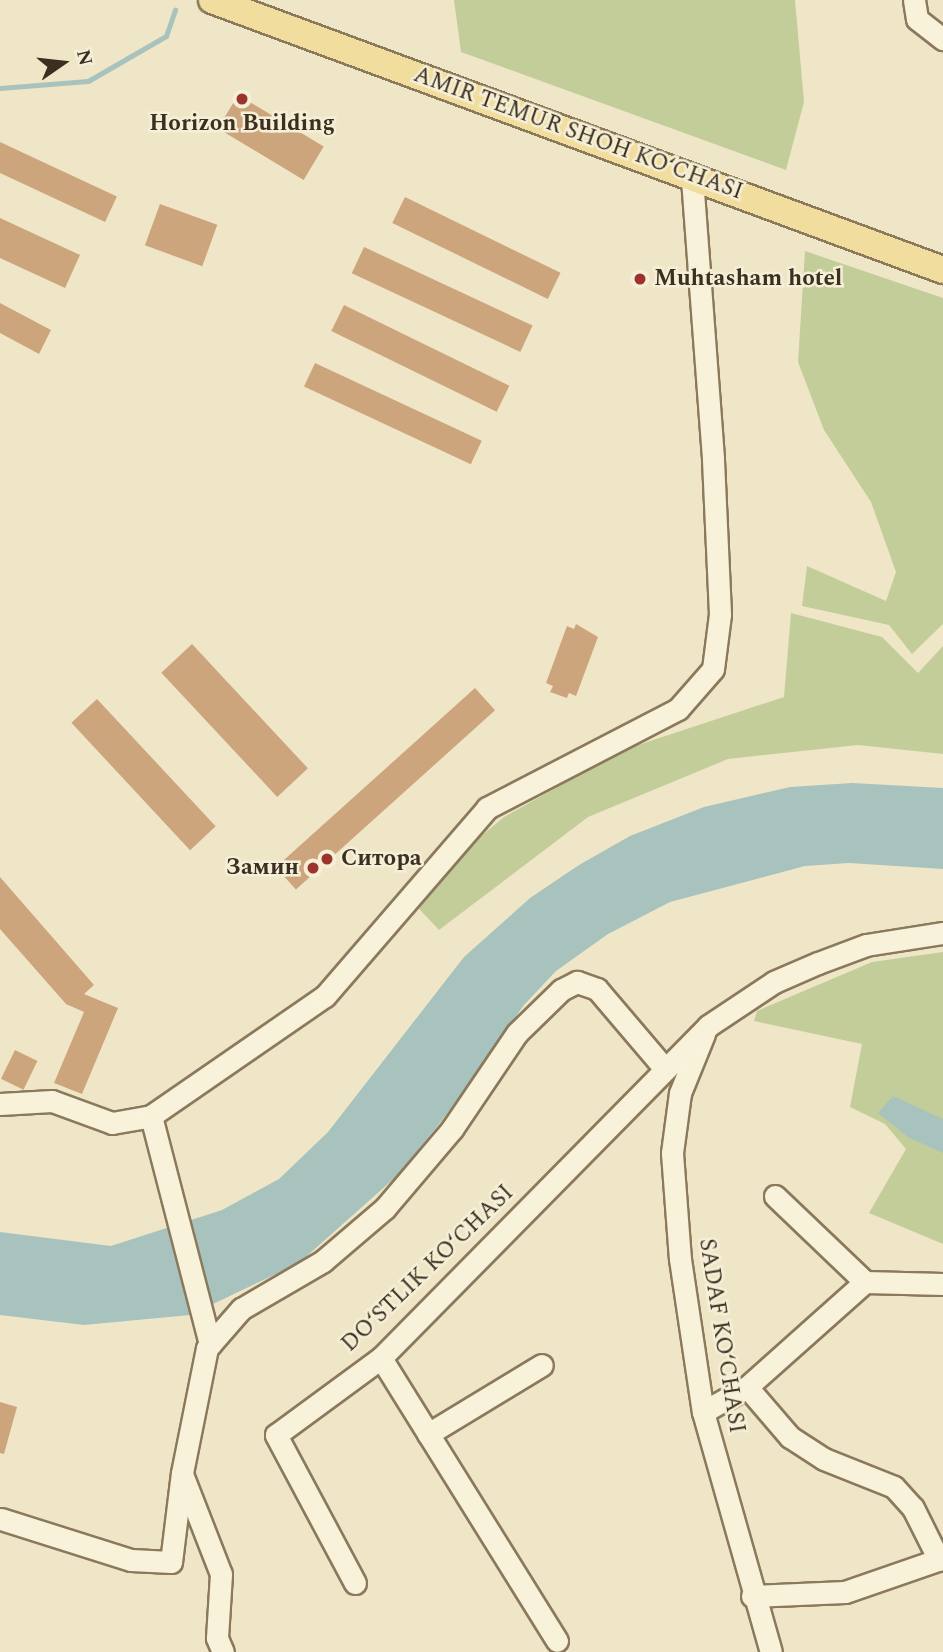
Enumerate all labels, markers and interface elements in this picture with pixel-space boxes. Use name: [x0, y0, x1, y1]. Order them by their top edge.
north arrow: [28, 28, 98, 98]
text: N: [68, 47, 100, 69]
street label: AMIR TEMUR SHOH KO‘CHASI: [410, 61, 746, 207]
marker: Horizon Building: [234, 91, 250, 107]
place label: Horizon Building: [149, 110, 335, 138]
place label: Muhtasham hotel: [654, 265, 842, 293]
marker: Muhtasham hotel: [632, 271, 648, 287]
place label: Ситора: [341, 845, 422, 873]
marker: Ситора: [319, 851, 335, 867]
place label: Замин: [226, 854, 299, 882]
marker: Замин: [305, 860, 321, 876]
street label: DO‘STLIK KO‘CHASI: [336, 1180, 520, 1358]
street label: SADAF KO‘CHASI: [692, 1237, 750, 1435]

